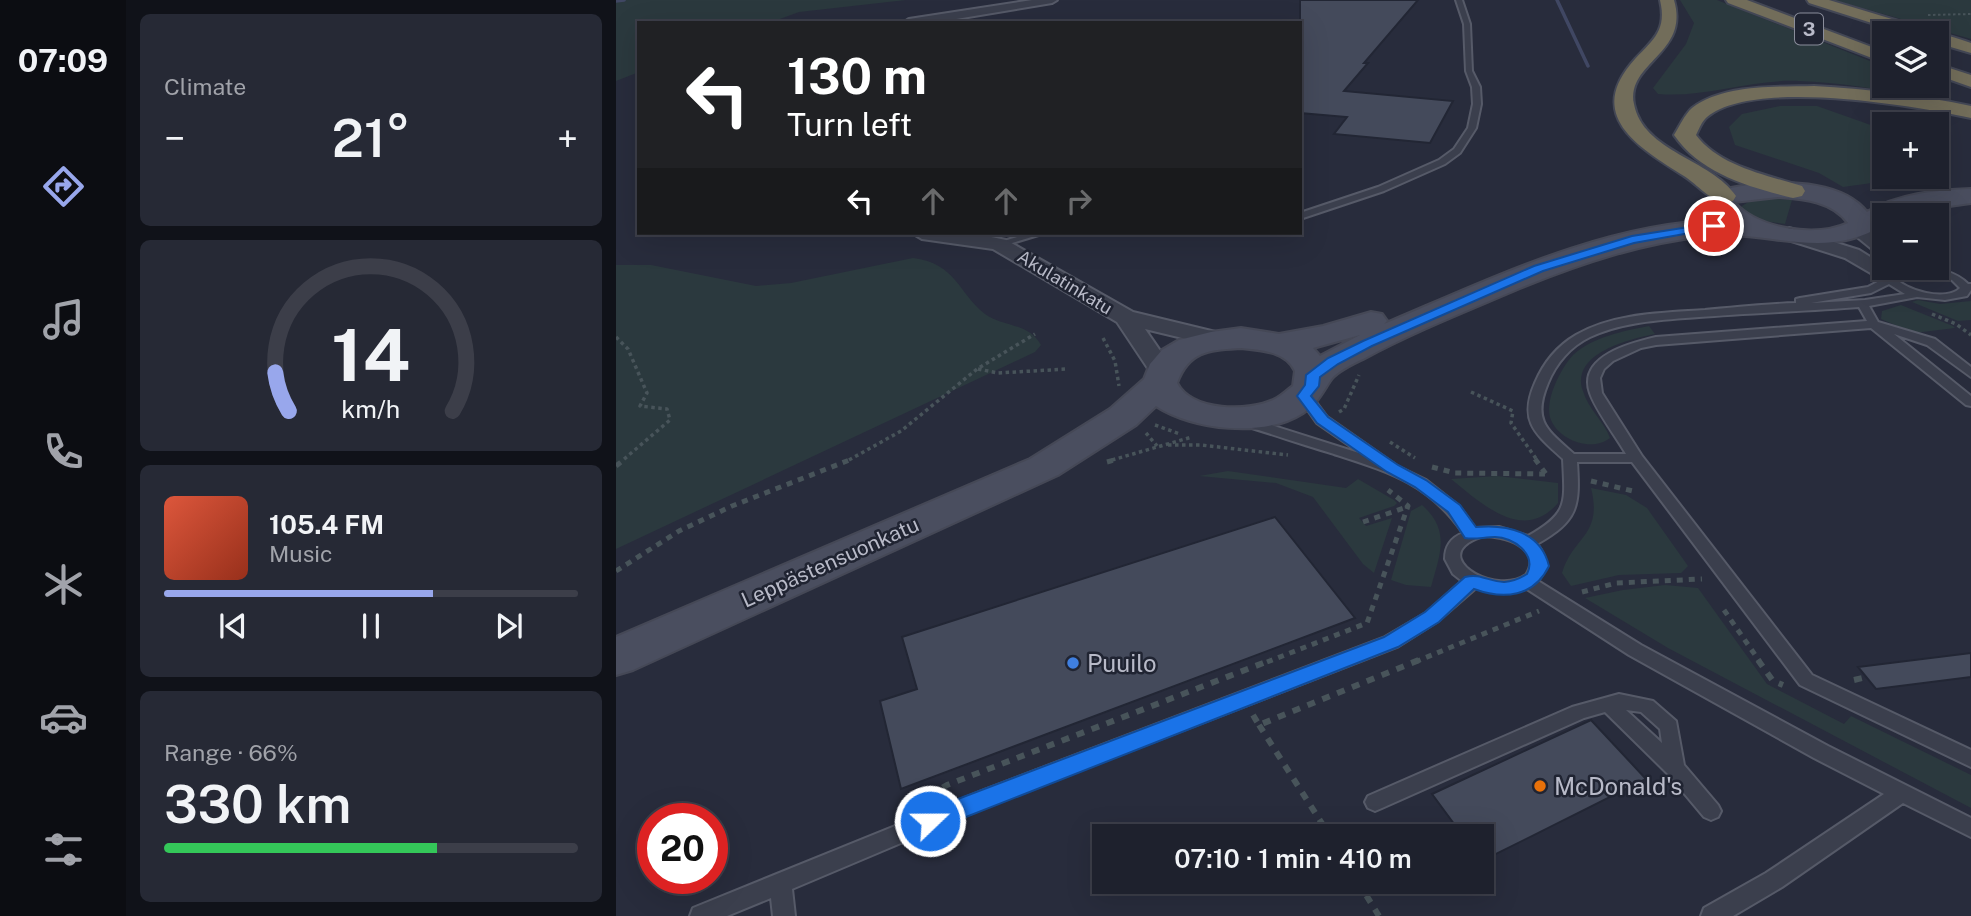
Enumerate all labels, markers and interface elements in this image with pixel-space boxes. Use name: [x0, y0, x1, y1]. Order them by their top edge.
road number: 3: [1795, 14, 1823, 44]
map controls: [1872, 21, 1949, 280]
button: layers: [1872, 21, 1949, 98]
text: 07:09: [18, 42, 108, 79]
text: 130 m: [787, 47, 927, 105]
icon: left: [672, 49, 763, 140]
text: Climate: [164, 73, 246, 100]
text: Turn left: [787, 106, 912, 143]
text: 21°: [332, 108, 410, 169]
button: +: [1872, 112, 1949, 189]
text: −: [164, 116, 185, 161]
text: +: [557, 116, 578, 161]
icon: directions: [39, 162, 88, 211]
icon: left: [841, 182, 879, 220]
icon: ahead: [914, 182, 952, 220]
icon: ahead: [987, 182, 1025, 220]
icon: right: [1060, 182, 1098, 220]
pin: [1684, 196, 1744, 256]
button: −: [1872, 203, 1949, 280]
icon: arrive: [1695, 207, 1733, 245]
street label: Akulatinkatu: [1014, 245, 1116, 319]
icon: music: [39, 295, 88, 344]
text: 14: [332, 313, 410, 398]
text: km/h: [342, 394, 400, 424]
icon: phone: [39, 427, 88, 476]
text: 105.4 FM: [269, 509, 384, 540]
street label: Leppästensuonkatu: [737, 512, 923, 612]
text: Music: [269, 540, 333, 567]
icon: climate: [39, 560, 88, 609]
icon: previous: [214, 607, 252, 645]
icon: pause: [352, 607, 390, 645]
icon: next: [490, 607, 528, 645]
place label: Puuilo: [1087, 649, 1157, 677]
marker: Puuilo: [1065, 655, 1081, 671]
icon: car: [39, 693, 88, 742]
text: Range · 66%: [164, 739, 298, 766]
place label: McDonald's: [1554, 772, 1682, 800]
text: 330 km: [164, 774, 351, 835]
marker: McDonald's: [1532, 778, 1548, 794]
position arrow: [893, 784, 967, 858]
speed limit sign: 20: [637, 803, 728, 894]
icon: filters: [39, 825, 88, 874]
text: 07:10 · 1 min · 410 m: [1174, 843, 1412, 874]

